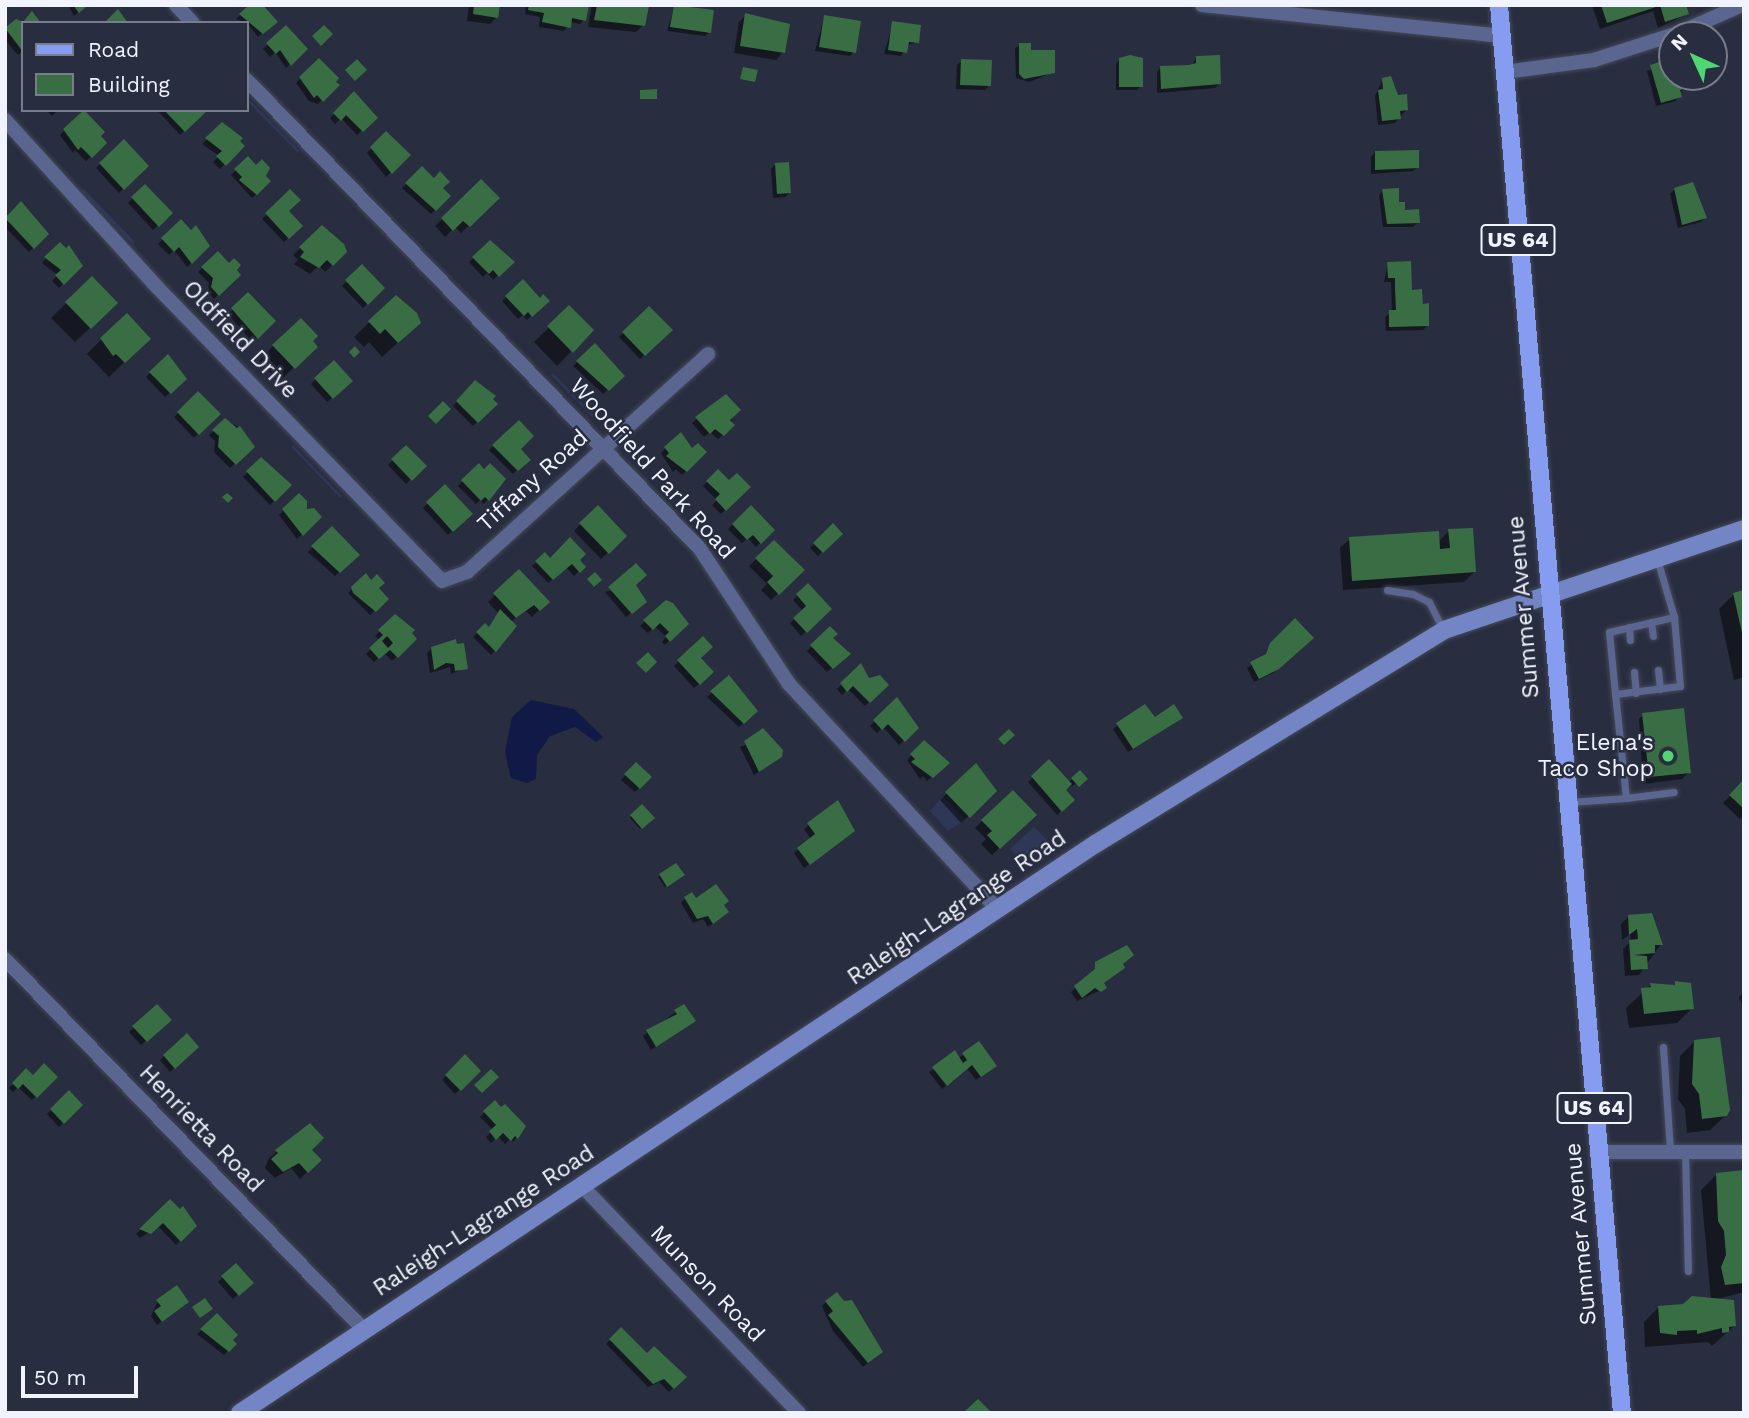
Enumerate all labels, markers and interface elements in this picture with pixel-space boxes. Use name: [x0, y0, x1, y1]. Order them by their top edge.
legend: [21, 21, 248, 112]
north arrow: [1658, 21, 1728, 91]
text: N: [1666, 29, 1692, 55]
text: Road: [88, 37, 139, 62]
text: Building: [88, 72, 170, 97]
road number: US 64: [1480, 222, 1556, 258]
street label: Oldfield Drive: [177, 275, 303, 405]
street label: Woodfield Park Road: [563, 373, 741, 565]
street label: Tiffany Road: [472, 424, 594, 538]
street label: Summer Avenue: [1502, 514, 1546, 700]
place label: Elena's Taco Shop: [1538, 729, 1654, 783]
marker: Elena's Taco Shop: [1660, 748, 1676, 764]
street label: Raleigh-Lagrange Road: [842, 824, 1072, 992]
street label: Henrietta Road: [133, 1059, 269, 1199]
road number: US 64: [1556, 1090, 1632, 1126]
street label: Raleigh-Lagrange Road: [368, 1139, 600, 1303]
street label: Summer Avenue: [1559, 1141, 1603, 1327]
street label: Munson Road: [644, 1220, 770, 1348]
scale bar: [24, 1352, 142, 1396]
text: 50 m: [34, 1365, 86, 1390]

